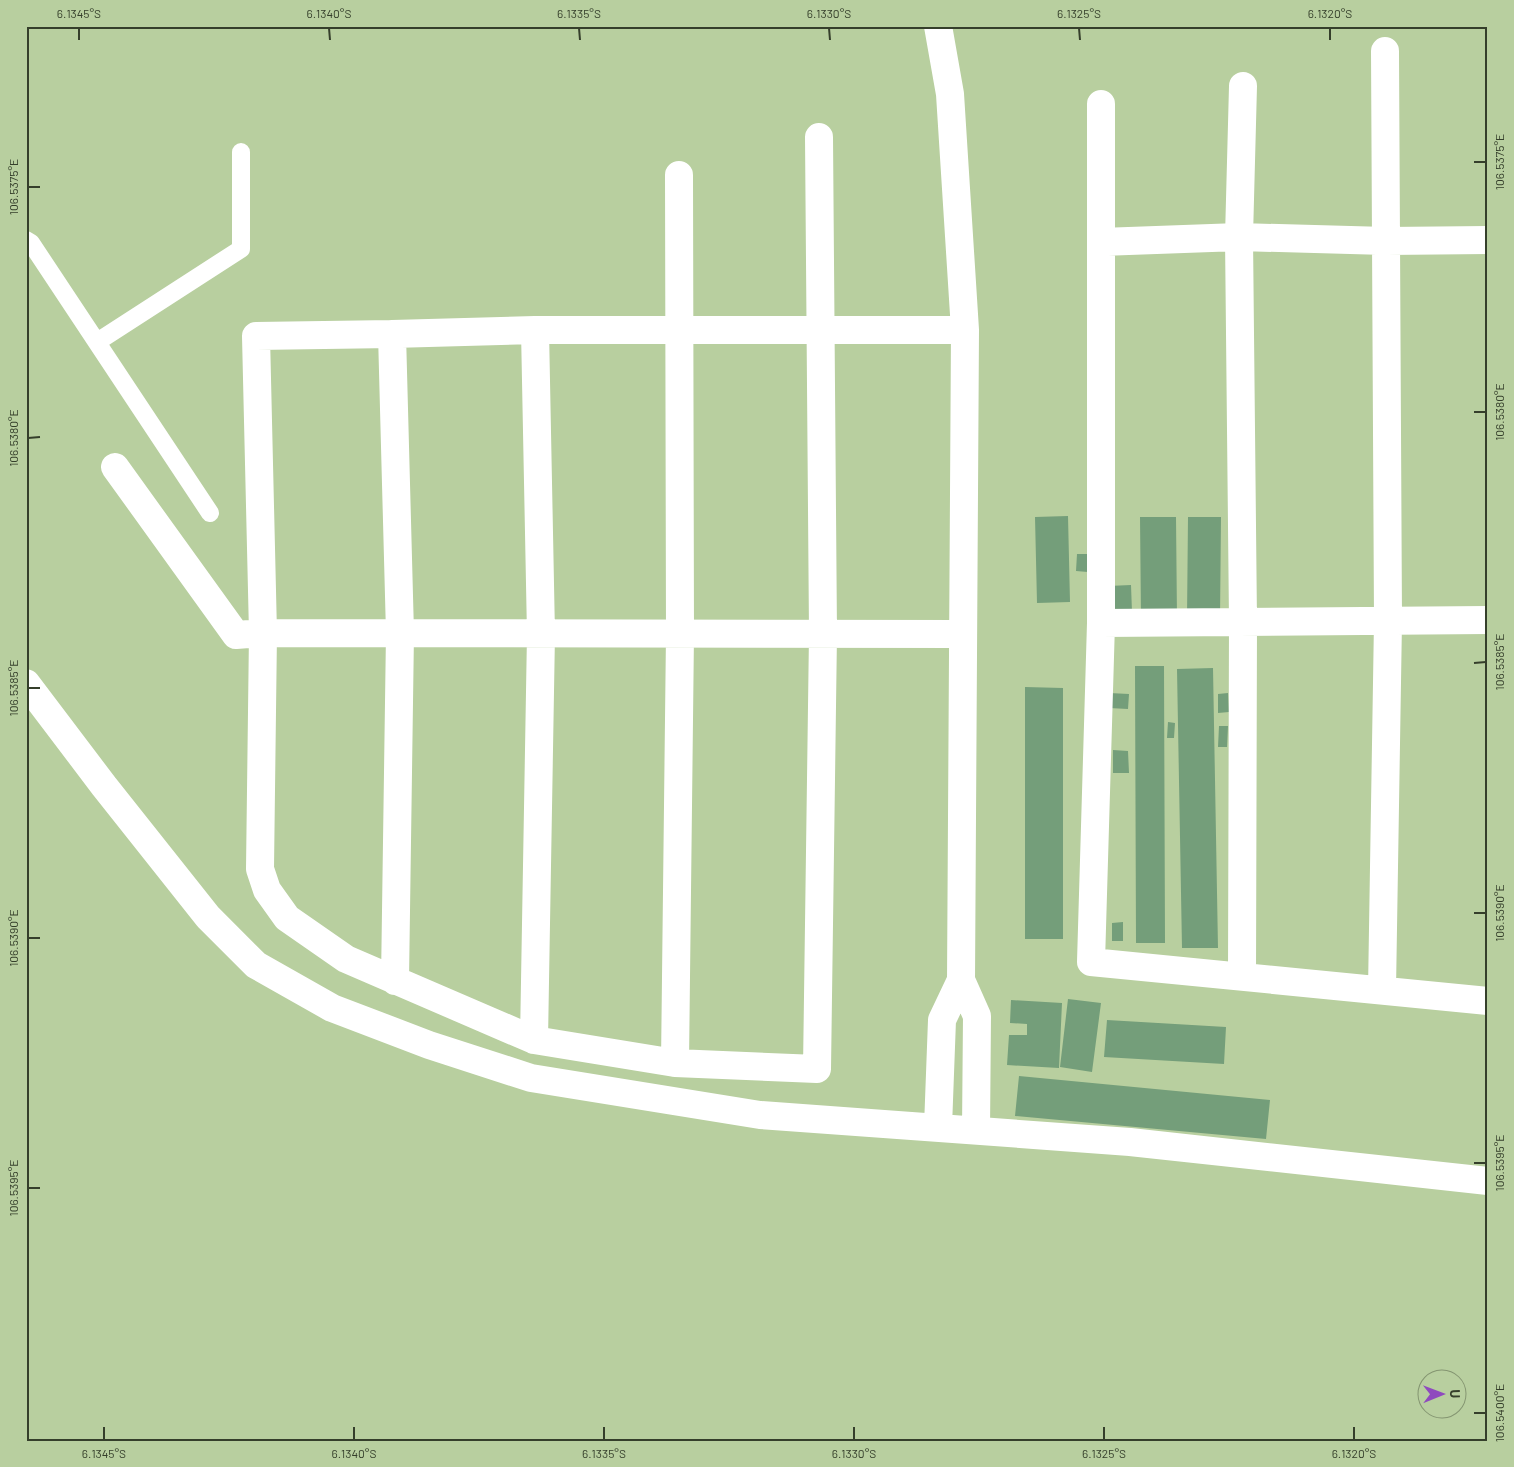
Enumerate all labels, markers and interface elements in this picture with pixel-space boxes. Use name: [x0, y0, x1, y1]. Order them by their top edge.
text: 6.1345°S: [57, 6, 101, 20]
text: 6.1340°S: [307, 6, 351, 20]
text: 6.1335°S: [557, 6, 601, 20]
text: 6.1330°S: [807, 6, 851, 20]
text: 6.1325°S: [1057, 6, 1101, 20]
text: 6.1320°S: [1308, 6, 1352, 20]
text: 106.5375°E: [1492, 134, 1506, 190]
text: 106.5375°E: [6, 159, 20, 215]
text: 106.5380°E: [1492, 383, 1506, 441]
text: 106.5380°E: [6, 409, 20, 467]
text: 106.5385°E: [1492, 633, 1506, 691]
text: 106.5385°E: [6, 659, 20, 717]
text: 106.5390°E: [1492, 884, 1506, 942]
text: 106.5390°E: [6, 909, 20, 967]
text: 106.5395°E: [1492, 1134, 1506, 1192]
text: 106.5395°E: [6, 1159, 20, 1217]
north arrow: [1416, 1370, 1466, 1420]
text: 106.5400°E: [1492, 1384, 1506, 1442]
text: U: [1447, 1389, 1464, 1399]
text: 6.1345°S: [82, 1446, 126, 1460]
text: 6.1340°S: [332, 1446, 376, 1460]
text: 6.1335°S: [582, 1446, 626, 1460]
text: 6.1330°S: [832, 1446, 876, 1460]
text: 6.1325°S: [1082, 1446, 1126, 1460]
text: 6.1320°S: [1332, 1446, 1376, 1460]

